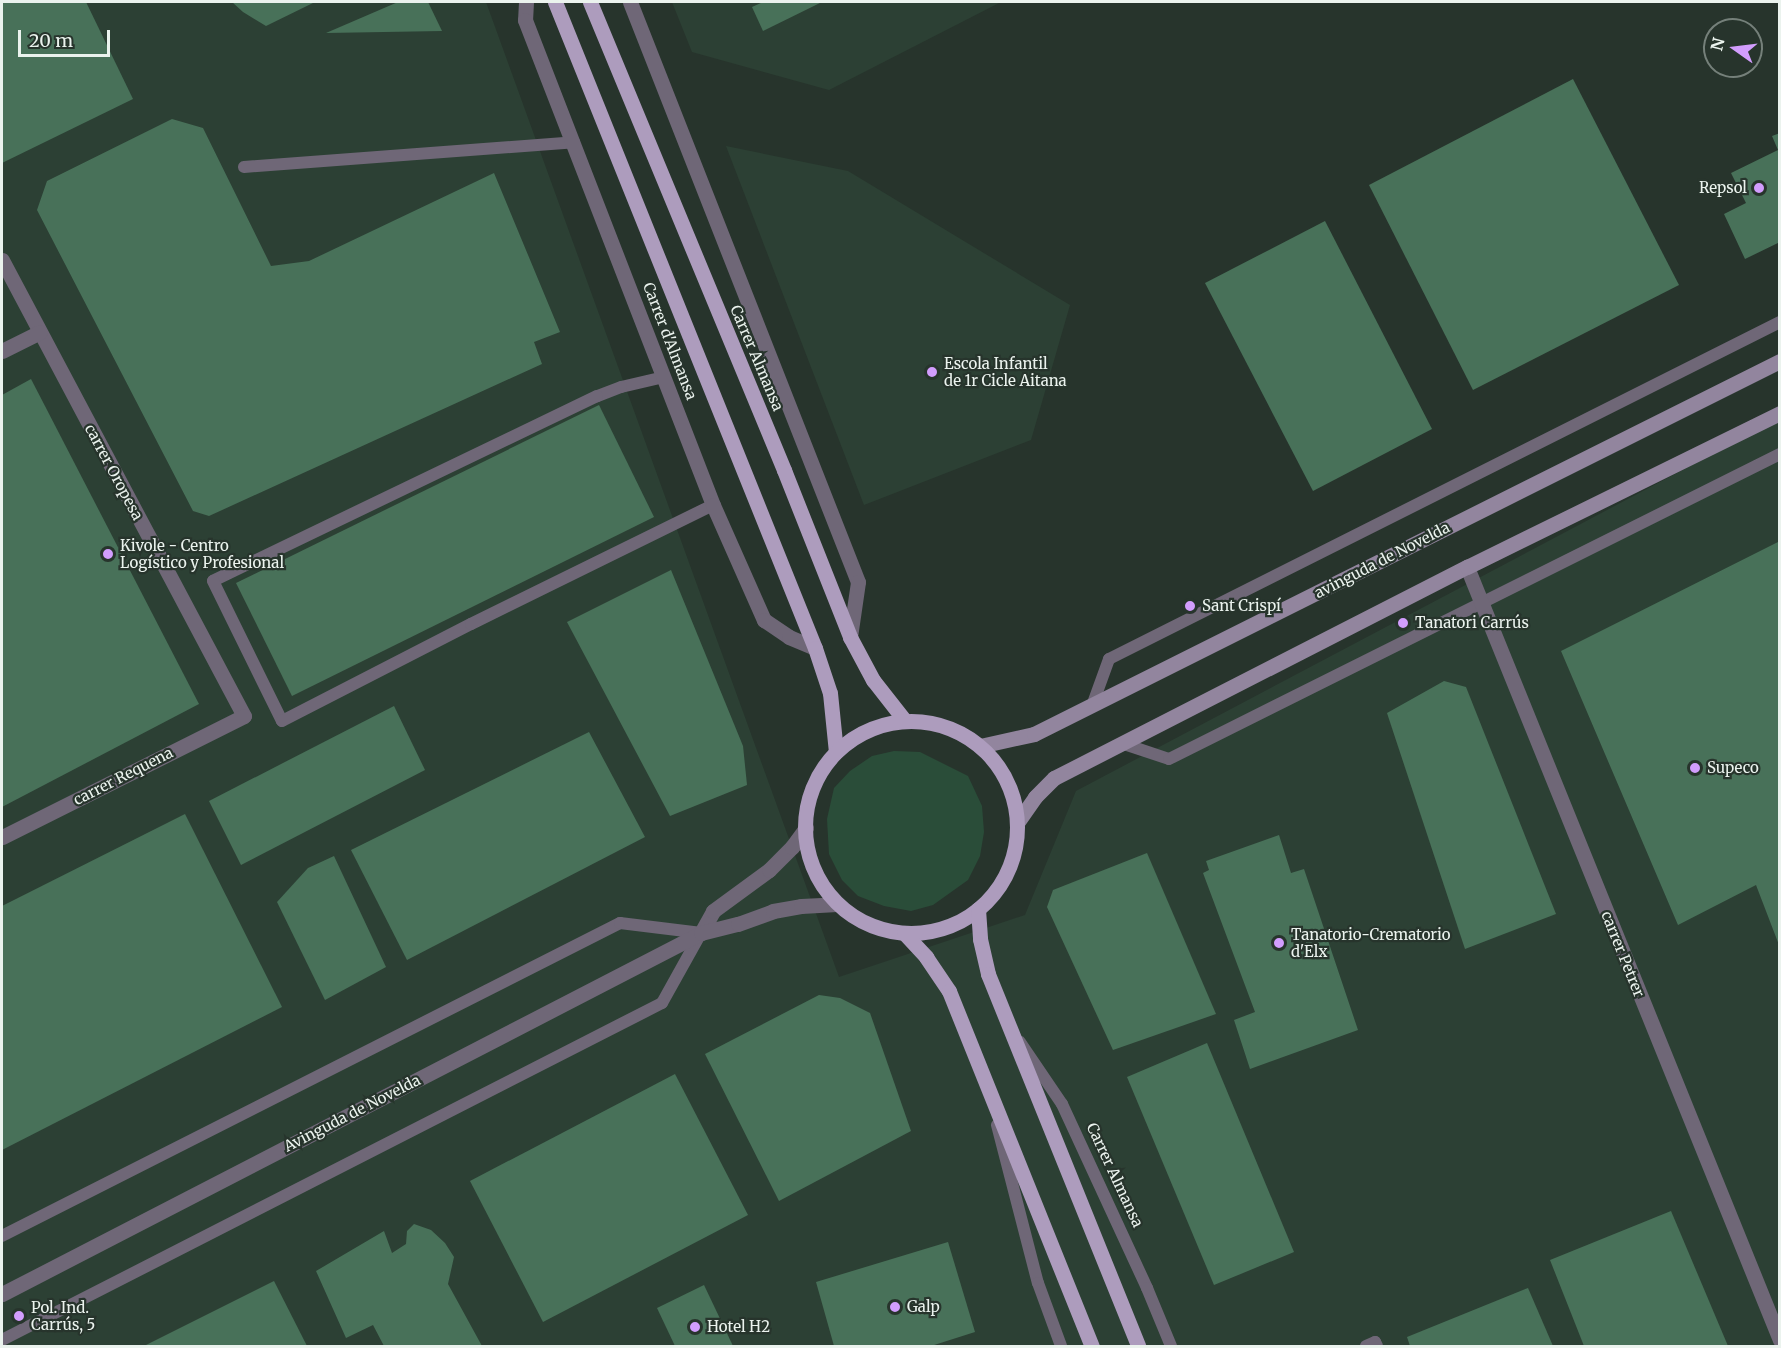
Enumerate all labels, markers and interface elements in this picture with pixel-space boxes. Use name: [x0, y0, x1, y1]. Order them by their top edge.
scale bar: [21, 18, 112, 56]
north arrow: [1703, 18, 1763, 78]
text: 20 m: [29, 29, 73, 52]
text: N: [1706, 36, 1729, 53]
place label: Repsol: [1699, 179, 1747, 197]
marker: Repsol: [1752, 181, 1766, 195]
street label: Carrer d'Almansa: [639, 280, 701, 402]
street label: Carrer Almansa: [727, 302, 787, 414]
place label: Escola Infantil de 1r Cicle Aitana: [944, 354, 1067, 389]
marker: Escola Infantil de 1r Cicle Aitana: [925, 365, 939, 379]
street label: carrer Oropesa: [81, 421, 147, 523]
street label: avinguda de Novelda: [1312, 518, 1452, 602]
place label: Kivole - Centro Logístico y Profesional: [120, 536, 284, 571]
marker: Kivole - Centro Logístico y Profesional: [101, 547, 115, 561]
place label: Sant Crispí: [1202, 597, 1281, 615]
marker: Sant Crispí: [1183, 599, 1197, 613]
place label: Tanatori Carrús: [1415, 614, 1529, 632]
marker: Tanatori Carrús: [1396, 616, 1410, 630]
street label: carrer Requena: [70, 743, 176, 809]
place label: Supeco: [1707, 759, 1759, 777]
marker: Supeco: [1688, 761, 1702, 775]
street label: carrer Petrer: [1598, 908, 1648, 1000]
place label: Tanatorio-Crematorio d'Elx: [1291, 925, 1451, 960]
marker: Tanatorio-Crematorio d'Elx: [1272, 936, 1286, 950]
street label: Avinguda de Novelda: [281, 1071, 423, 1155]
street label: Carrer Almansa: [1083, 1120, 1147, 1230]
place label: Pol. Ind. Carrús, 5: [31, 1298, 95, 1333]
place label: Galp: [907, 1298, 940, 1316]
marker: Galp: [888, 1300, 902, 1314]
marker: Pol. Ind. Carrús, 5: [12, 1309, 26, 1323]
place label: Hotel H2: [707, 1318, 770, 1336]
marker: Hotel H2: [688, 1320, 702, 1334]

